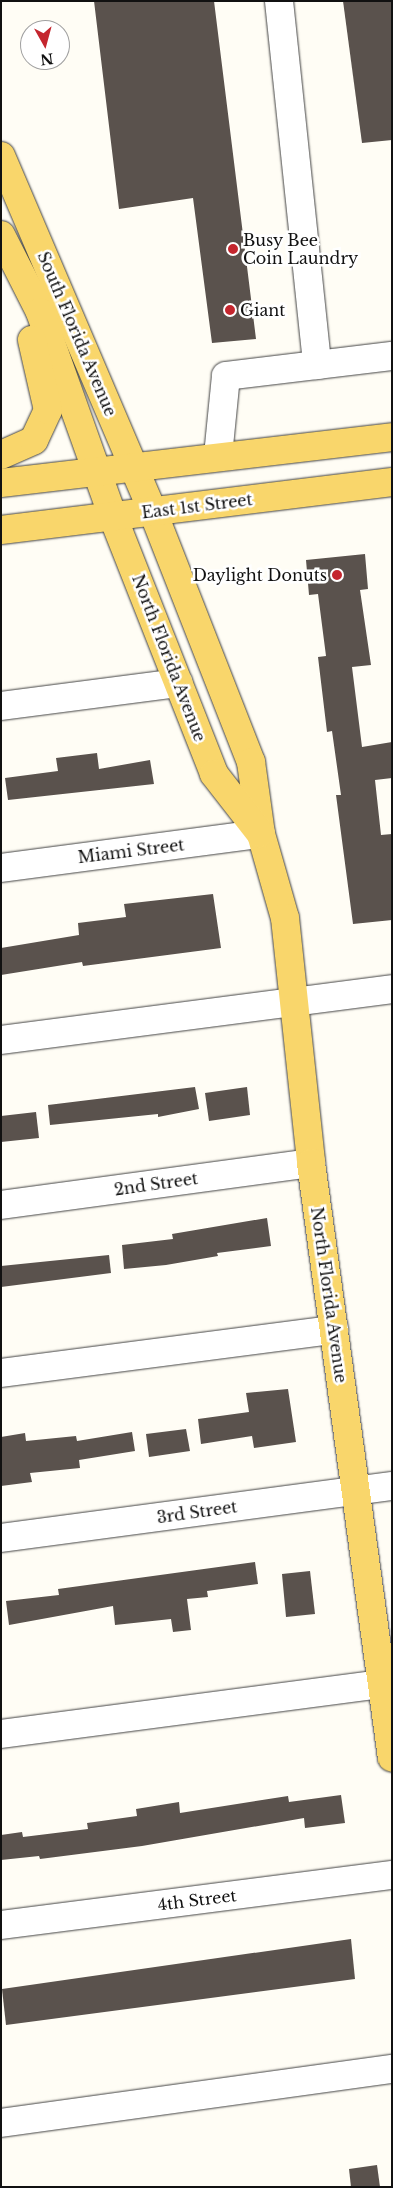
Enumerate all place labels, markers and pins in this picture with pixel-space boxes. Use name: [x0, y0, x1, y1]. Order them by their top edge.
place label: Busy Bee Coin Laundry: [243, 230, 358, 268]
marker: Busy Bee Coin Laundry: [227, 243, 239, 255]
place label: Giant: [240, 300, 285, 320]
marker: Giant: [224, 304, 236, 316]
place label: Daylight Donuts: [193, 565, 327, 585]
marker: Daylight Donuts: [331, 569, 343, 581]

